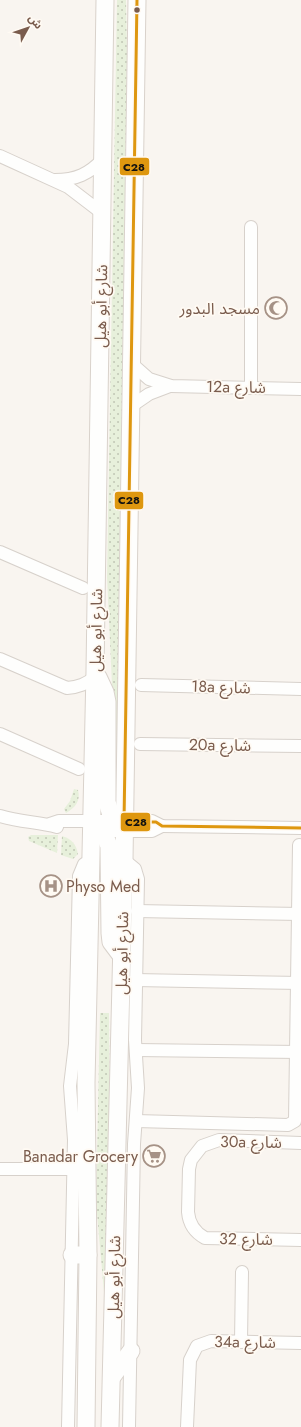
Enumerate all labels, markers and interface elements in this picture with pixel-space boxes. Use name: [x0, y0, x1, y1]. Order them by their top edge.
unlabelled marker: [132, 5, 142, 15]
north arrow: [8, 8, 48, 48]
text: ش: [25, 11, 47, 32]
line badge: C28: [119, 157, 150, 176]
text: C28: [123, 159, 145, 175]
street label: شارع أبو هيل: [89, 264, 114, 348]
mosque icon: مسجد البدور: [263, 295, 289, 321]
place label: مسجد البدور: [179, 297, 260, 320]
street label: 12a شارع: [206, 375, 266, 400]
line badge: C28: [114, 491, 144, 510]
text: C28: [118, 492, 140, 508]
street label: شارع أبو هيل: [84, 588, 109, 672]
street label: 18a شارع: [191, 674, 251, 701]
street label: 20a شارع: [189, 733, 251, 758]
line badge: C28: [120, 812, 151, 832]
text: C28: [125, 814, 147, 830]
hospital icon: Physo Med: [38, 873, 64, 899]
place label: Physo Med: [66, 875, 140, 898]
street label: شارع أبو هيل: [110, 911, 135, 995]
street label: 30a شارع: [220, 1130, 282, 1155]
supermarket icon: Banadar Grocery: [141, 1143, 167, 1169]
place label: Banadar Grocery: [23, 1145, 139, 1168]
street label: شارع 32: [219, 1227, 273, 1252]
street label: شارع أبو هيل: [102, 1235, 127, 1319]
street label: 34a شارع: [214, 1330, 276, 1355]

